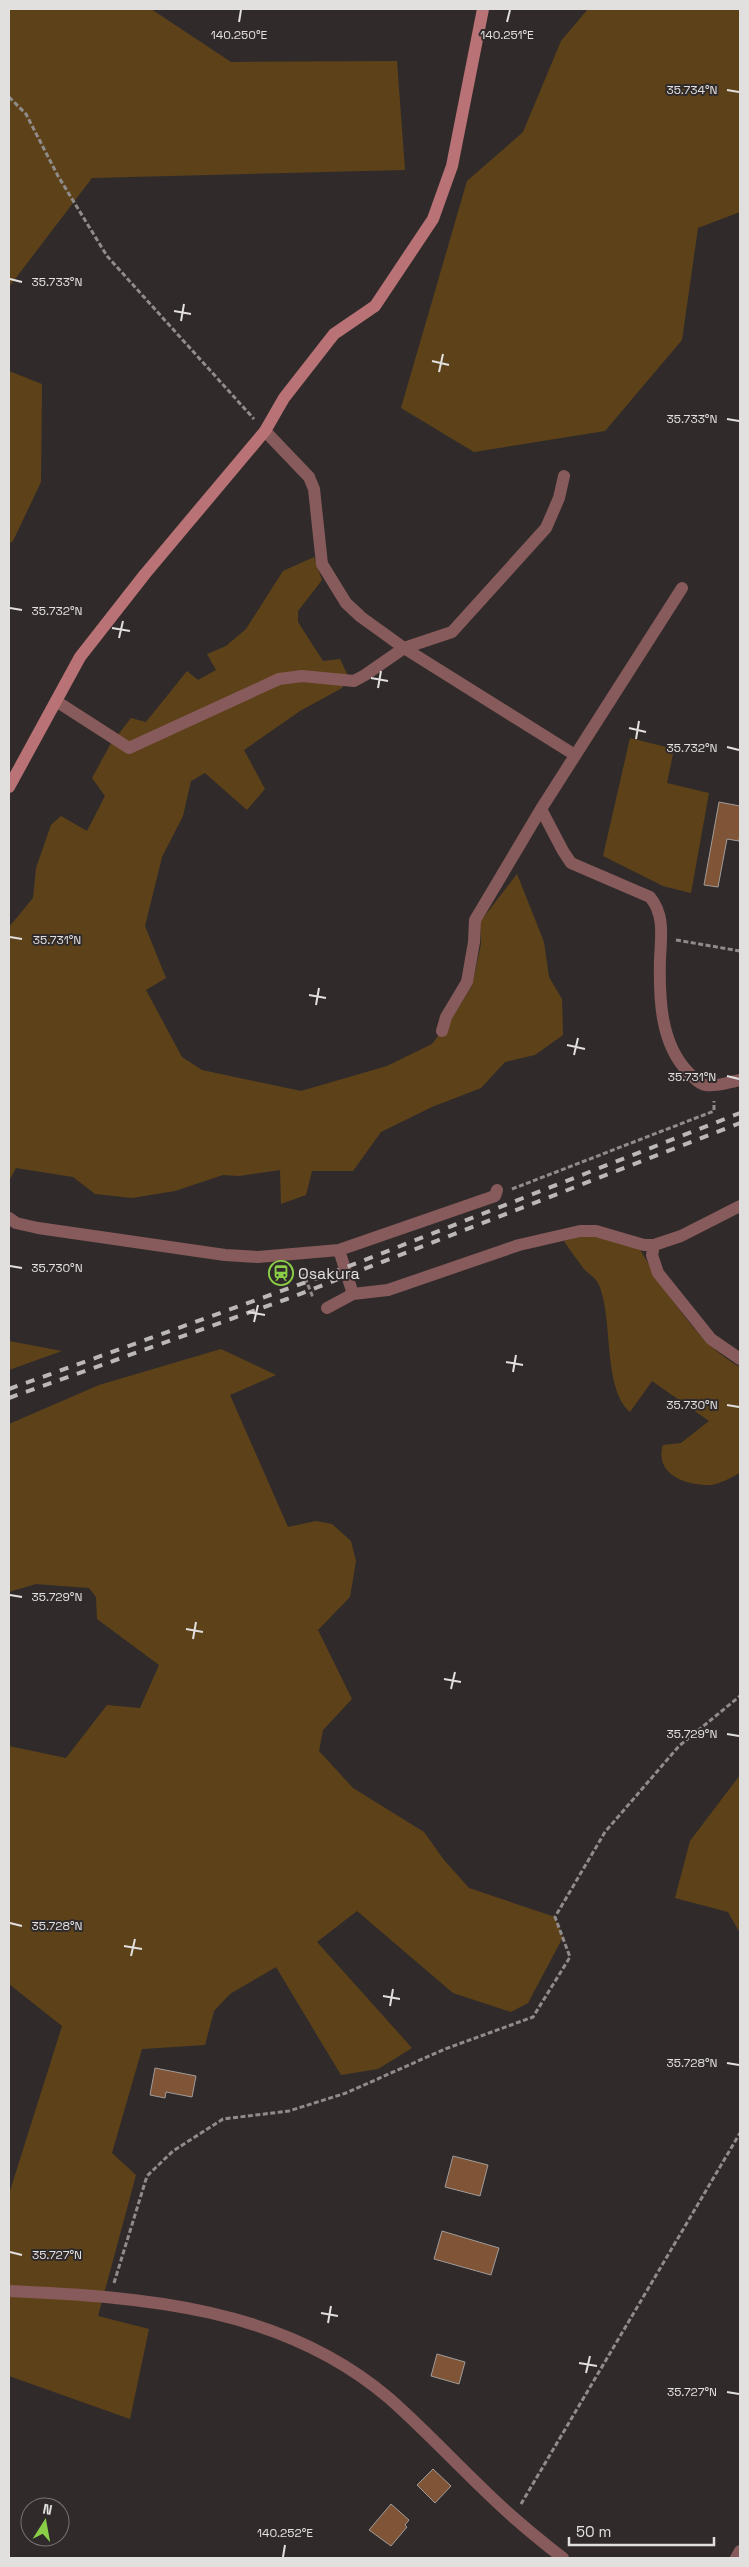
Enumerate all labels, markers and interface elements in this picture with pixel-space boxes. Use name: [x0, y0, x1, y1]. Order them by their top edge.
text: 140.250°E: [211, 27, 267, 43]
text: 140.251°E: [480, 27, 534, 43]
text: 35.734°N: [666, 82, 718, 98]
text: 35.733°N: [32, 274, 82, 290]
text: 35.733°N: [667, 411, 717, 427]
text: 35.732°N: [32, 603, 82, 619]
text: 35.732°N: [667, 740, 717, 756]
text: 35.731°N: [33, 932, 81, 948]
text: 35.731°N: [668, 1069, 716, 1085]
text: 35.730°N: [31, 1260, 83, 1276]
station icon: Osakura: [268, 1260, 294, 1286]
place label: Osakura: [298, 1263, 360, 1284]
text: 35.730°N: [666, 1397, 718, 1413]
text: 35.729°N: [32, 1589, 82, 1605]
text: 35.729°N: [667, 1726, 717, 1742]
text: 35.728°N: [32, 1918, 82, 1934]
text: 35.728°N: [667, 2055, 717, 2071]
text: 35.727°N: [32, 2247, 82, 2263]
text: 35.727°N: [667, 2384, 717, 2400]
north arrow: [20, 2497, 70, 2547]
text: N: [41, 2500, 54, 2519]
scale bar: [569, 2514, 714, 2546]
text: 50 m: [576, 2522, 611, 2541]
text: 140.252°E: [257, 2525, 313, 2541]

